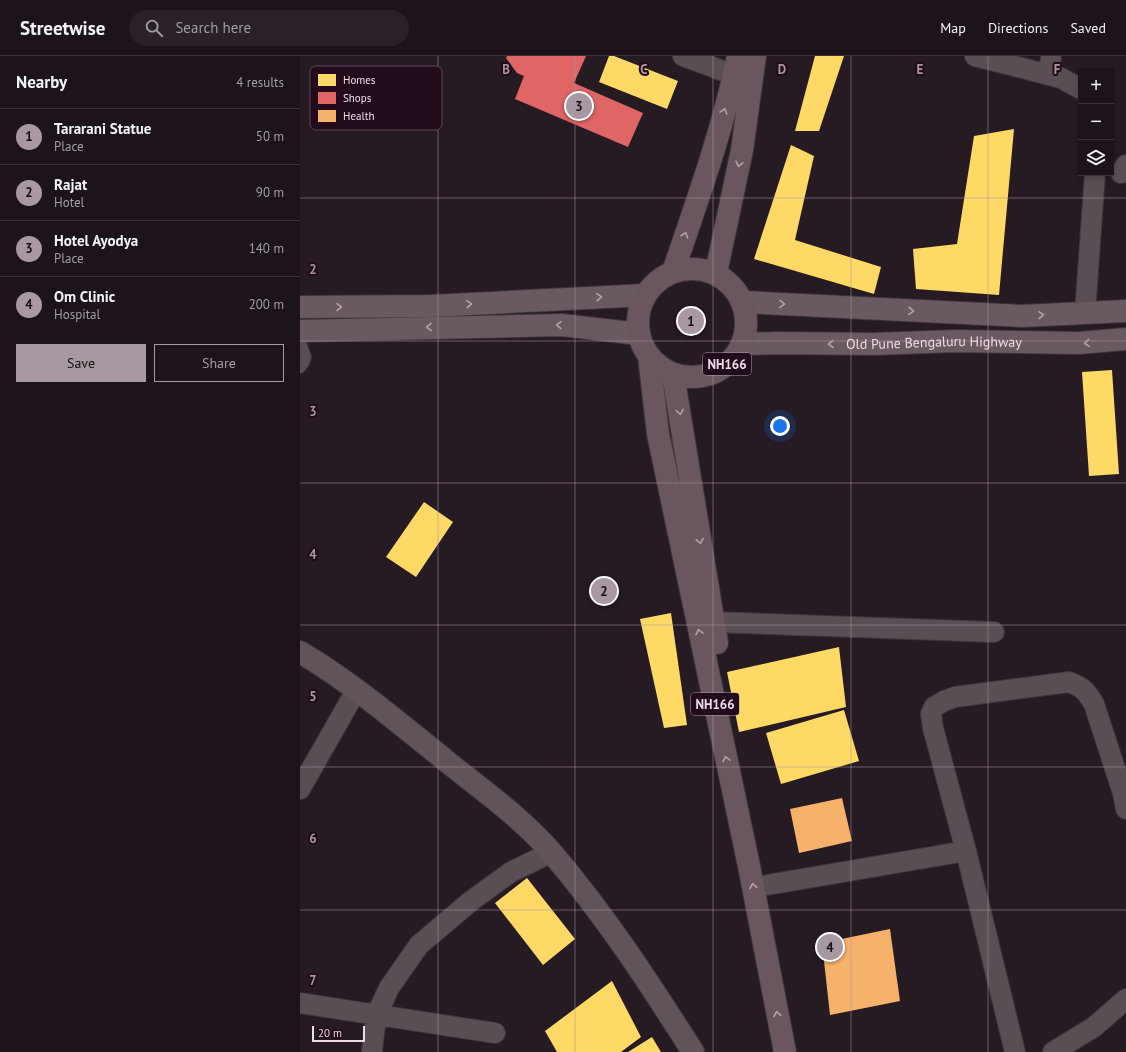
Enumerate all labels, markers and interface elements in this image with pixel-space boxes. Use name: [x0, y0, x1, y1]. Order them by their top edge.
search box: [129, 10, 409, 46]
text: Streetwise: [20, 16, 105, 40]
icon: search: [143, 17, 165, 39]
text: Search here: [175, 18, 251, 37]
text: Map: [940, 19, 966, 37]
text: Directions: [988, 19, 1048, 37]
text: Saved: [1070, 19, 1106, 37]
text: B: [502, 61, 510, 78]
text: C: [640, 61, 648, 78]
text: D: [778, 61, 786, 78]
text: E: [917, 61, 924, 78]
text: F: [1054, 61, 1061, 78]
legend: [310, 66, 442, 130]
map controls: [1078, 68, 1114, 176]
button: +: [1078, 68, 1114, 104]
text: Nearby: [16, 71, 67, 93]
text: Homes: [343, 73, 376, 87]
text: 4 results: [236, 74, 284, 91]
text: Shops: [343, 91, 372, 105]
pin: 3: [566, 91, 592, 121]
button: −: [1078, 104, 1114, 140]
one-way arrow: [720, 108, 728, 114]
text: Health: [343, 109, 374, 123]
text: Tararani Statue: [54, 119, 151, 138]
text: 1: [25, 128, 33, 145]
text: 50 m: [256, 128, 284, 145]
text: Place: [54, 138, 84, 155]
button: layers: [1078, 140, 1114, 176]
one-way arrow: [735, 161, 743, 167]
text: Rajat: [54, 175, 87, 194]
text: 2: [25, 184, 33, 201]
text: 90 m: [256, 184, 284, 201]
text: Hotel: [54, 194, 84, 211]
text: Hotel Ayodya: [54, 231, 138, 250]
one-way arrow: [681, 231, 689, 238]
text: 3: [25, 240, 33, 257]
text: 140 m: [249, 240, 284, 257]
text: Place: [54, 250, 84, 267]
text: 2: [309, 261, 317, 278]
text: Om Clinic: [54, 287, 115, 306]
one-way arrow: [596, 293, 602, 302]
text: 4: [25, 296, 33, 313]
text: 200 m: [249, 296, 284, 313]
one-way arrow: [466, 300, 472, 308]
one-way arrow: [779, 300, 785, 308]
one-way arrow: [336, 303, 342, 311]
text: Hospital: [54, 306, 100, 323]
pin: 1: [678, 306, 704, 336]
one-way arrow: [908, 307, 914, 315]
one-way arrow: [1038, 311, 1044, 320]
one-way arrow: [556, 321, 562, 329]
one-way arrow: [426, 323, 432, 331]
street label: Old Pune Bengaluru Highway: [846, 332, 1022, 353]
one-way arrow: [1084, 338, 1090, 347]
one-way arrow: [828, 340, 834, 348]
button: Save: [16, 344, 146, 382]
button: Share: [154, 344, 284, 382]
road number: NH166: [703, 353, 751, 375]
text: 3: [309, 403, 317, 420]
one-way arrow: [675, 409, 684, 415]
your location: [770, 416, 790, 436]
one-way arrow: [695, 538, 704, 544]
text: 4: [309, 546, 317, 563]
pin: 2: [591, 576, 617, 606]
one-way arrow: [696, 628, 704, 635]
text: 5: [309, 688, 317, 705]
road number: NH166: [691, 693, 739, 715]
one-way arrow: [723, 756, 731, 762]
text: 6: [309, 830, 317, 847]
one-way arrow: [749, 883, 757, 889]
pin: 4: [817, 932, 843, 962]
text: 7: [309, 972, 317, 989]
one-way arrow: [774, 1011, 782, 1017]
scale bar: [312, 1024, 365, 1043]
text: 20 m: [318, 1026, 342, 1040]

